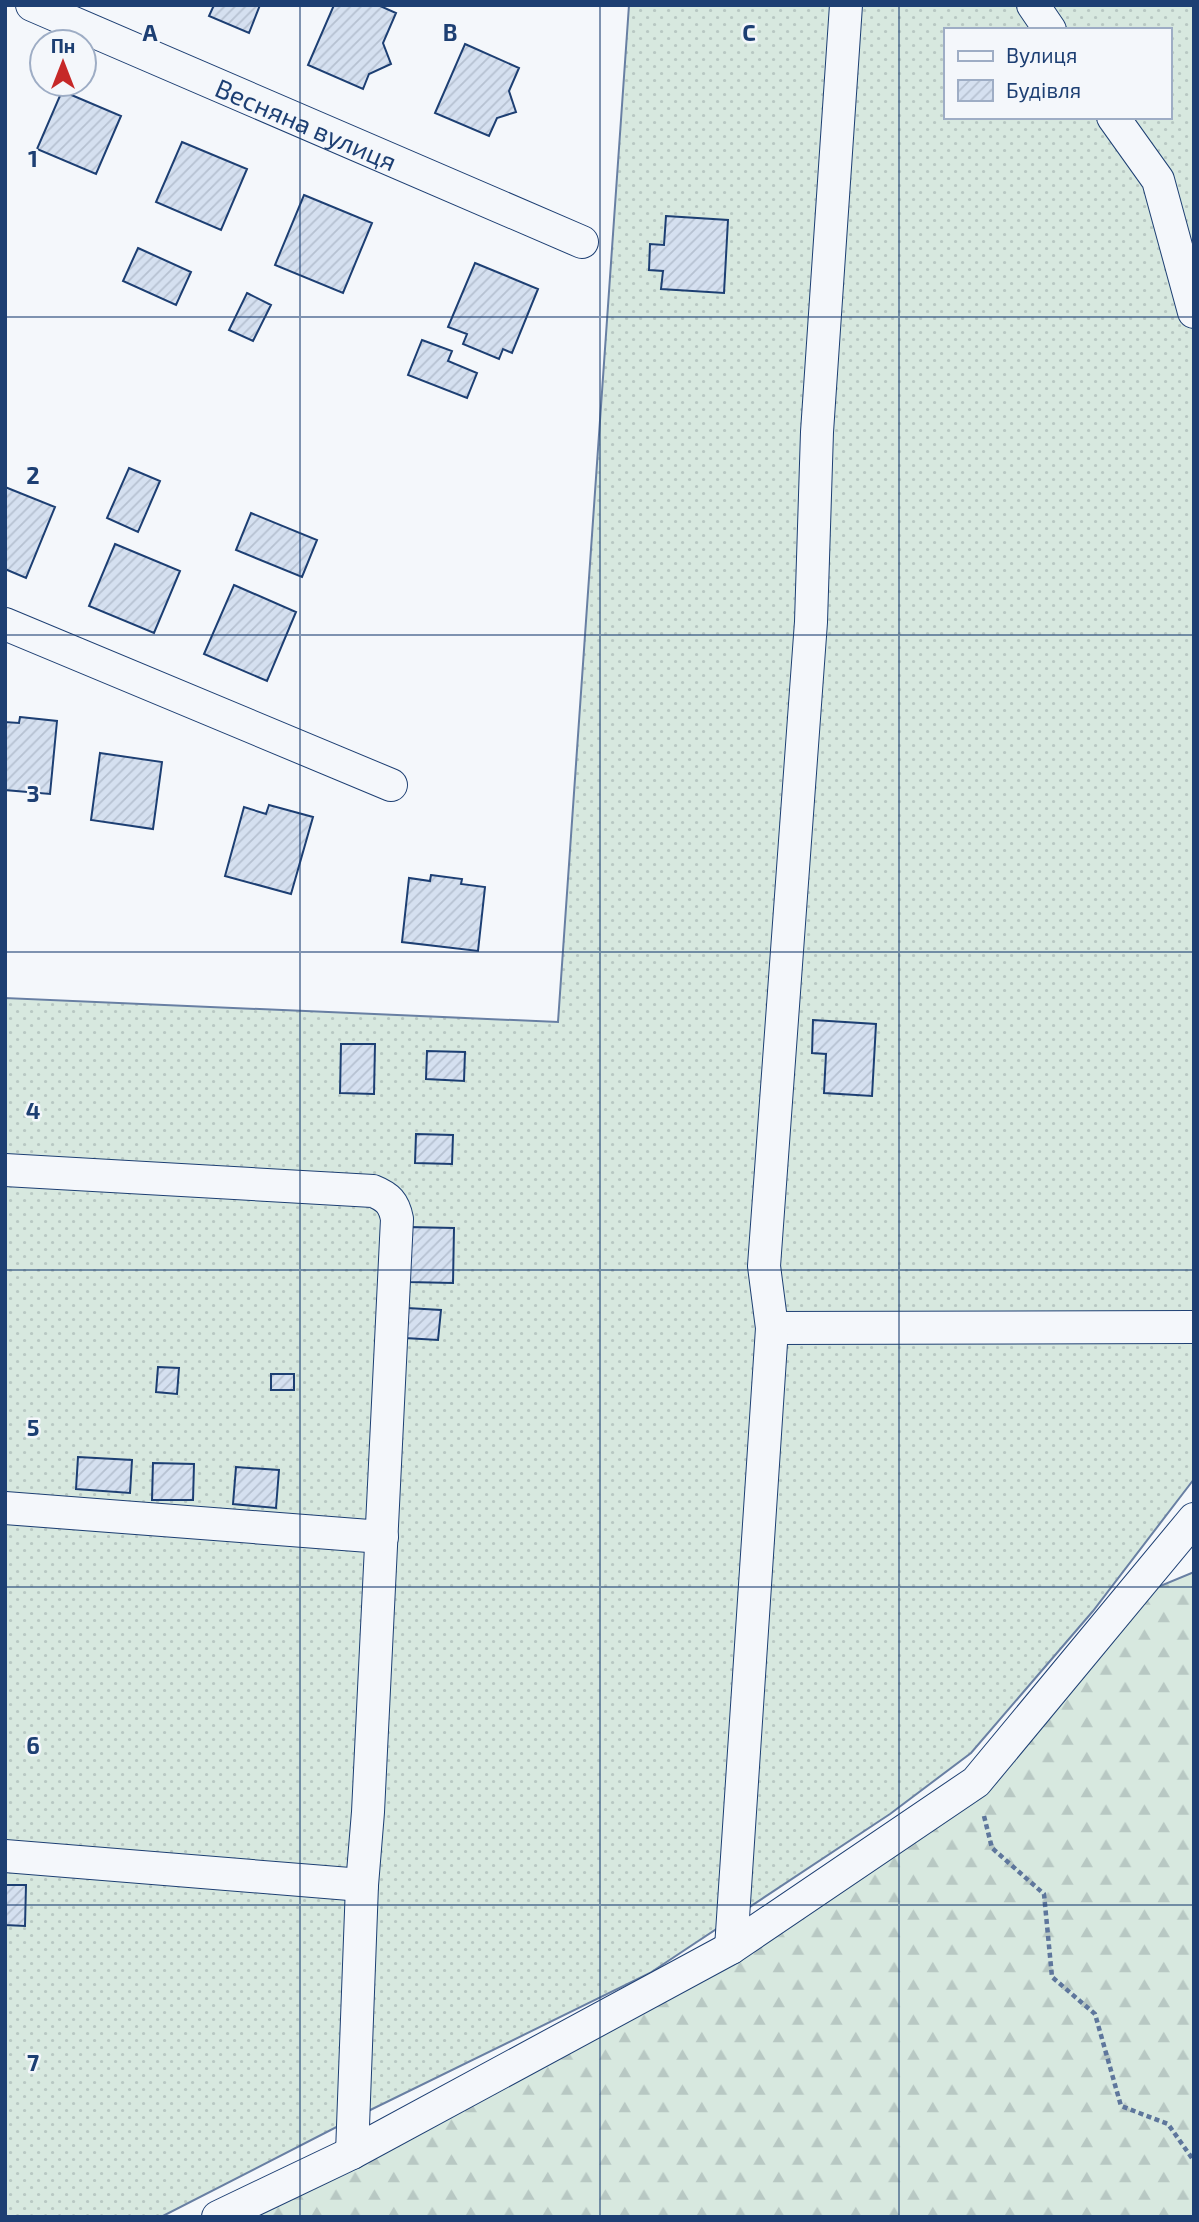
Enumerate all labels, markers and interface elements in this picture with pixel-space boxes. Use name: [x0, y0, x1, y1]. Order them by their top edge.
text: A: [142, 18, 158, 46]
text: B: [443, 18, 457, 46]
text: C: [742, 18, 756, 46]
north arrow: [28, 28, 98, 98]
legend: [944, 28, 1171, 119]
text: Пн: [51, 34, 75, 57]
text: Вулиця: [1006, 42, 1077, 68]
street label: Весняна вулиця: [211, 71, 402, 176]
text: Будівля: [1006, 77, 1081, 103]
text: 1: [28, 144, 38, 172]
text: 2: [26, 461, 40, 489]
text: 3: [26, 779, 40, 807]
text: 4: [26, 1096, 40, 1124]
text: 5: [27, 1413, 39, 1441]
text: 6: [26, 1731, 40, 1759]
text: 7: [27, 2048, 39, 2076]

